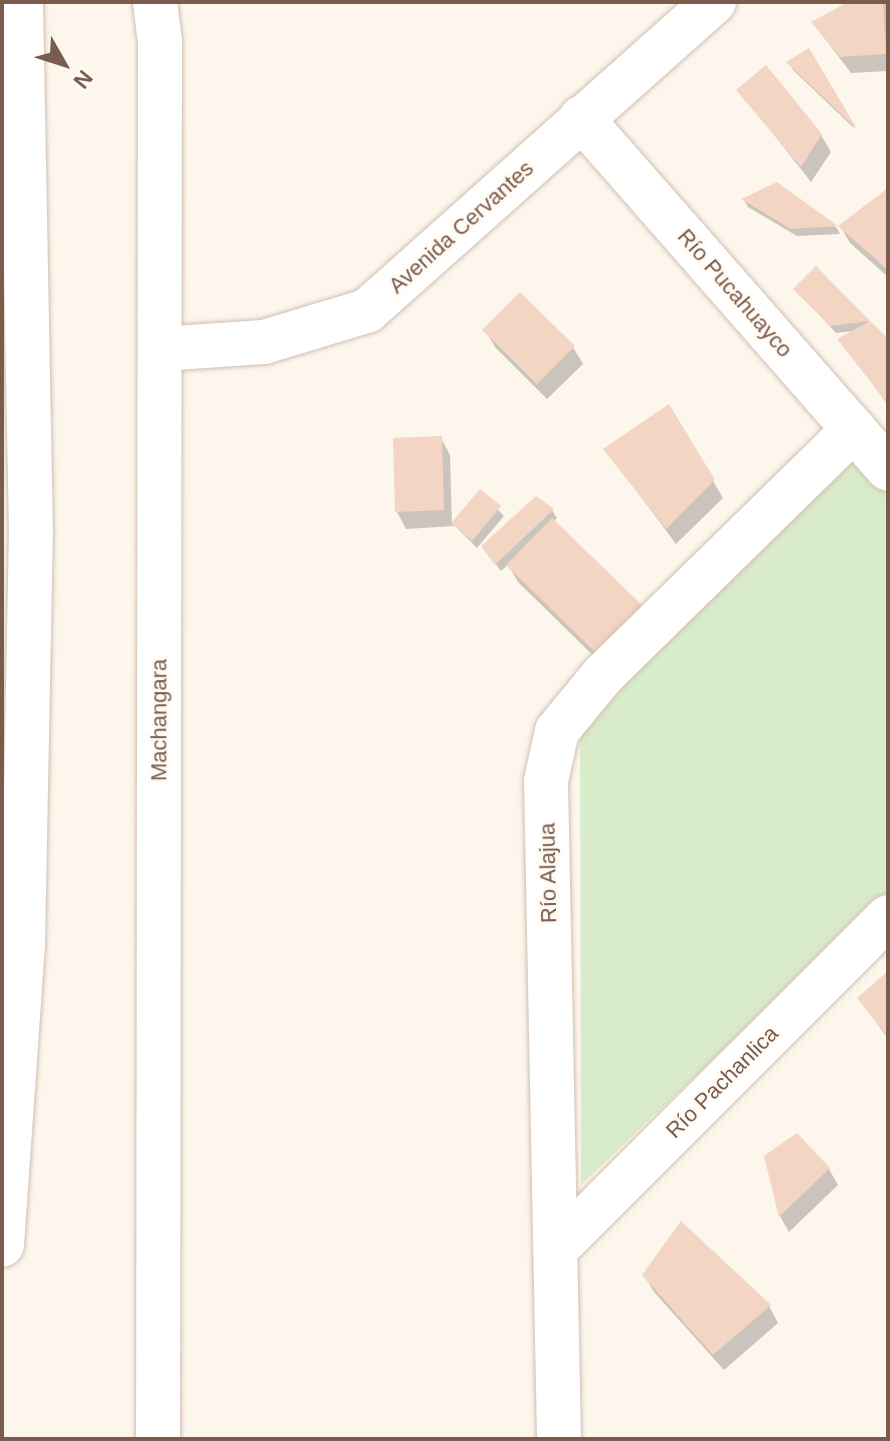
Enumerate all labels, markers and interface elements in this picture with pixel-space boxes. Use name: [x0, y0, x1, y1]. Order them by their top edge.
north arrow: [24, 24, 104, 104]
text: N: [68, 65, 98, 93]
street label: Avenida Cervantes: [383, 155, 539, 299]
street label: Río Pucahuayco: [672, 223, 798, 363]
street label: Machangara: [146, 659, 172, 781]
street label: Río Alajua: [534, 822, 562, 924]
street label: Río Pachanlica: [660, 1020, 784, 1144]

